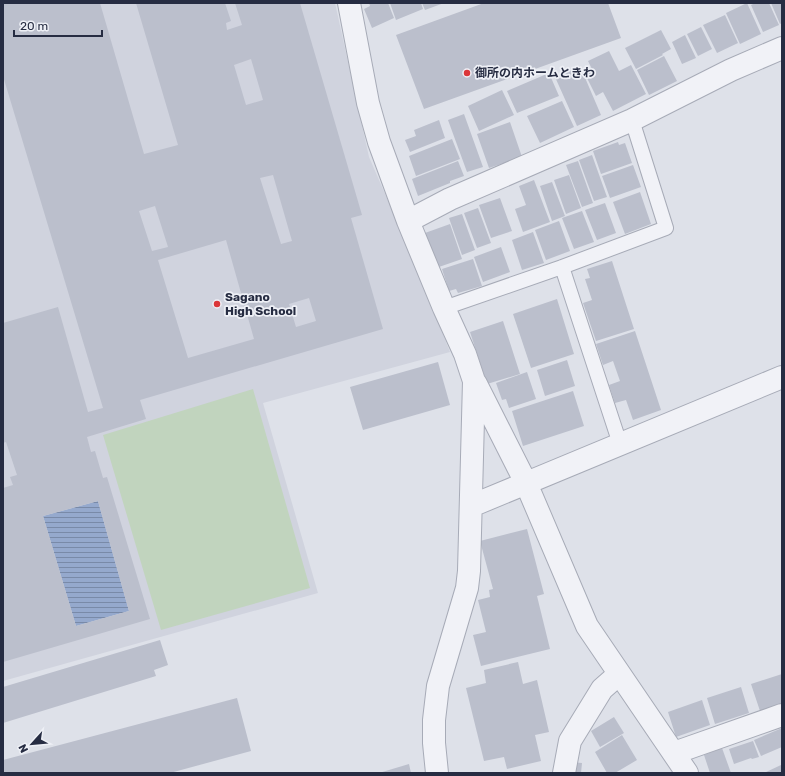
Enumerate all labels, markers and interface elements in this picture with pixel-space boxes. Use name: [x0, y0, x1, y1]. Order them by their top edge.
scale bar: [14, 12, 102, 38]
text: 20 m: [20, 19, 48, 33]
place label: 御所の内ホームときわ: [475, 66, 595, 80]
marker: 御所の内ホームときわ: [462, 68, 472, 78]
place label: Sagano High School: [225, 290, 296, 318]
marker: Sagano High School: [212, 299, 222, 309]
north arrow: [12, 724, 52, 764]
text: N: [16, 742, 31, 755]

